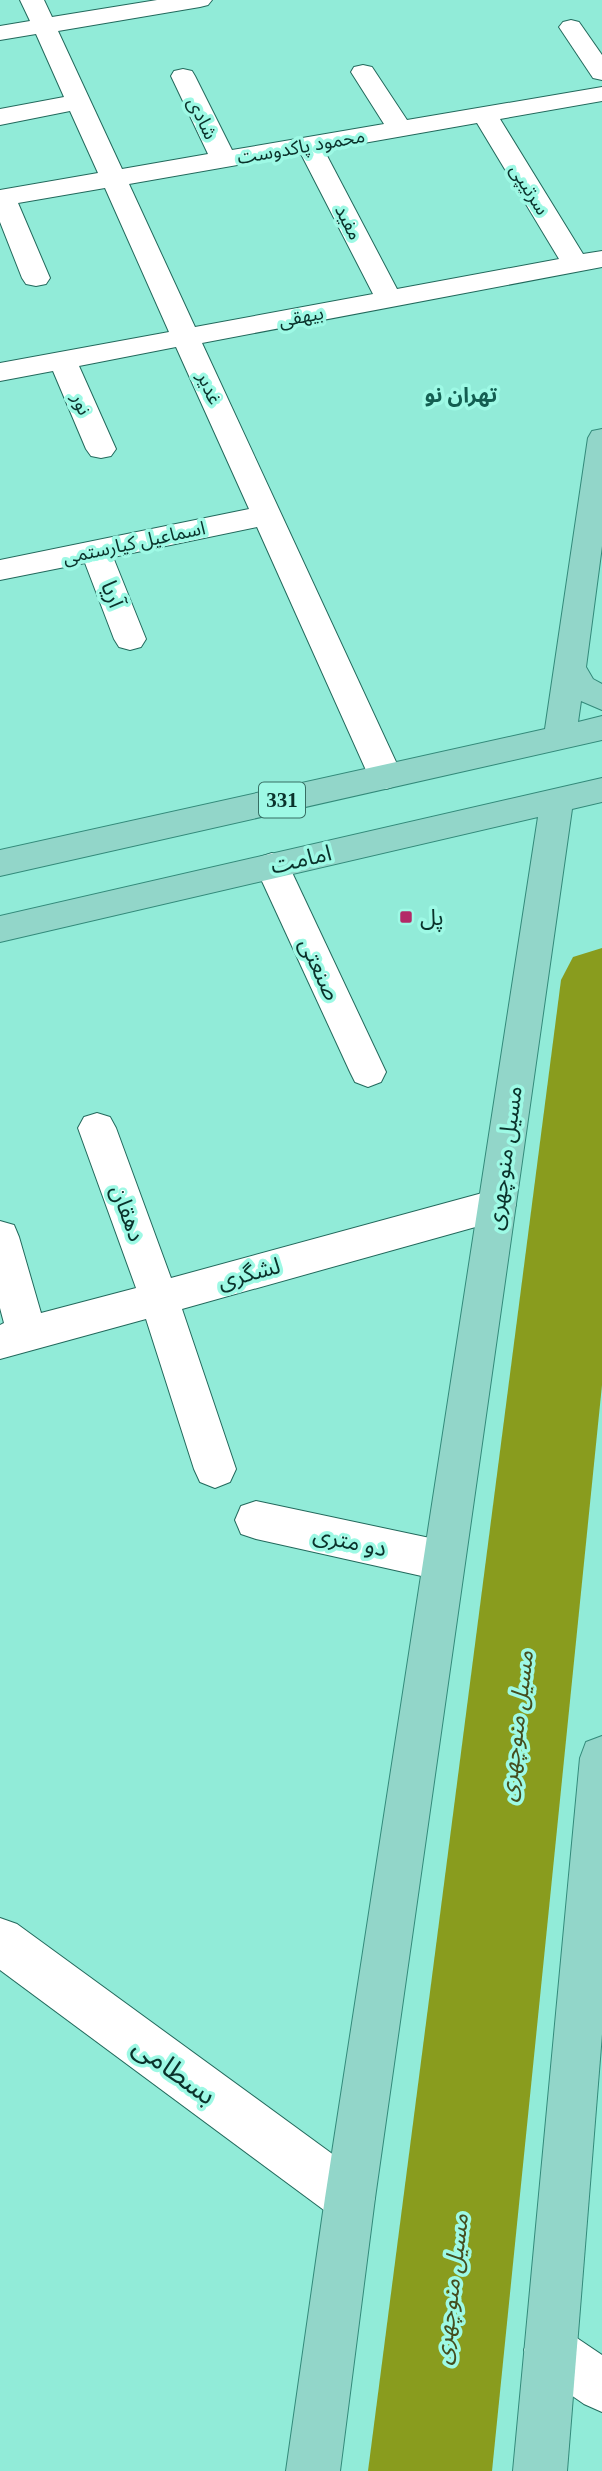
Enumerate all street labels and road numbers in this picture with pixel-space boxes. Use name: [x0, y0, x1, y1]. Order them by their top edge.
street label: شادی: [183, 94, 222, 143]
street label: محمود پاکدوست: [236, 125, 367, 170]
street label: سرتیپی: [504, 160, 553, 220]
street label: مفید: [331, 201, 366, 243]
street label: بیهقی: [277, 302, 325, 332]
street label: غدیر: [192, 368, 226, 408]
street label: نور: [66, 389, 95, 418]
street label: اسماعیل کیارستمی: [61, 517, 207, 569]
street label: آریا: [95, 577, 130, 613]
road number: 331: [259, 782, 305, 818]
street label: امامت: [268, 840, 334, 879]
street label: صنعتی: [294, 934, 345, 1004]
street label: مسیل منوچهری: [482, 1084, 529, 1232]
street label: دهقان: [106, 1182, 149, 1245]
street label: لشگری: [215, 1253, 283, 1295]
street label: دو متری: [311, 1522, 389, 1562]
street label: بسطامی: [127, 2030, 222, 2112]

